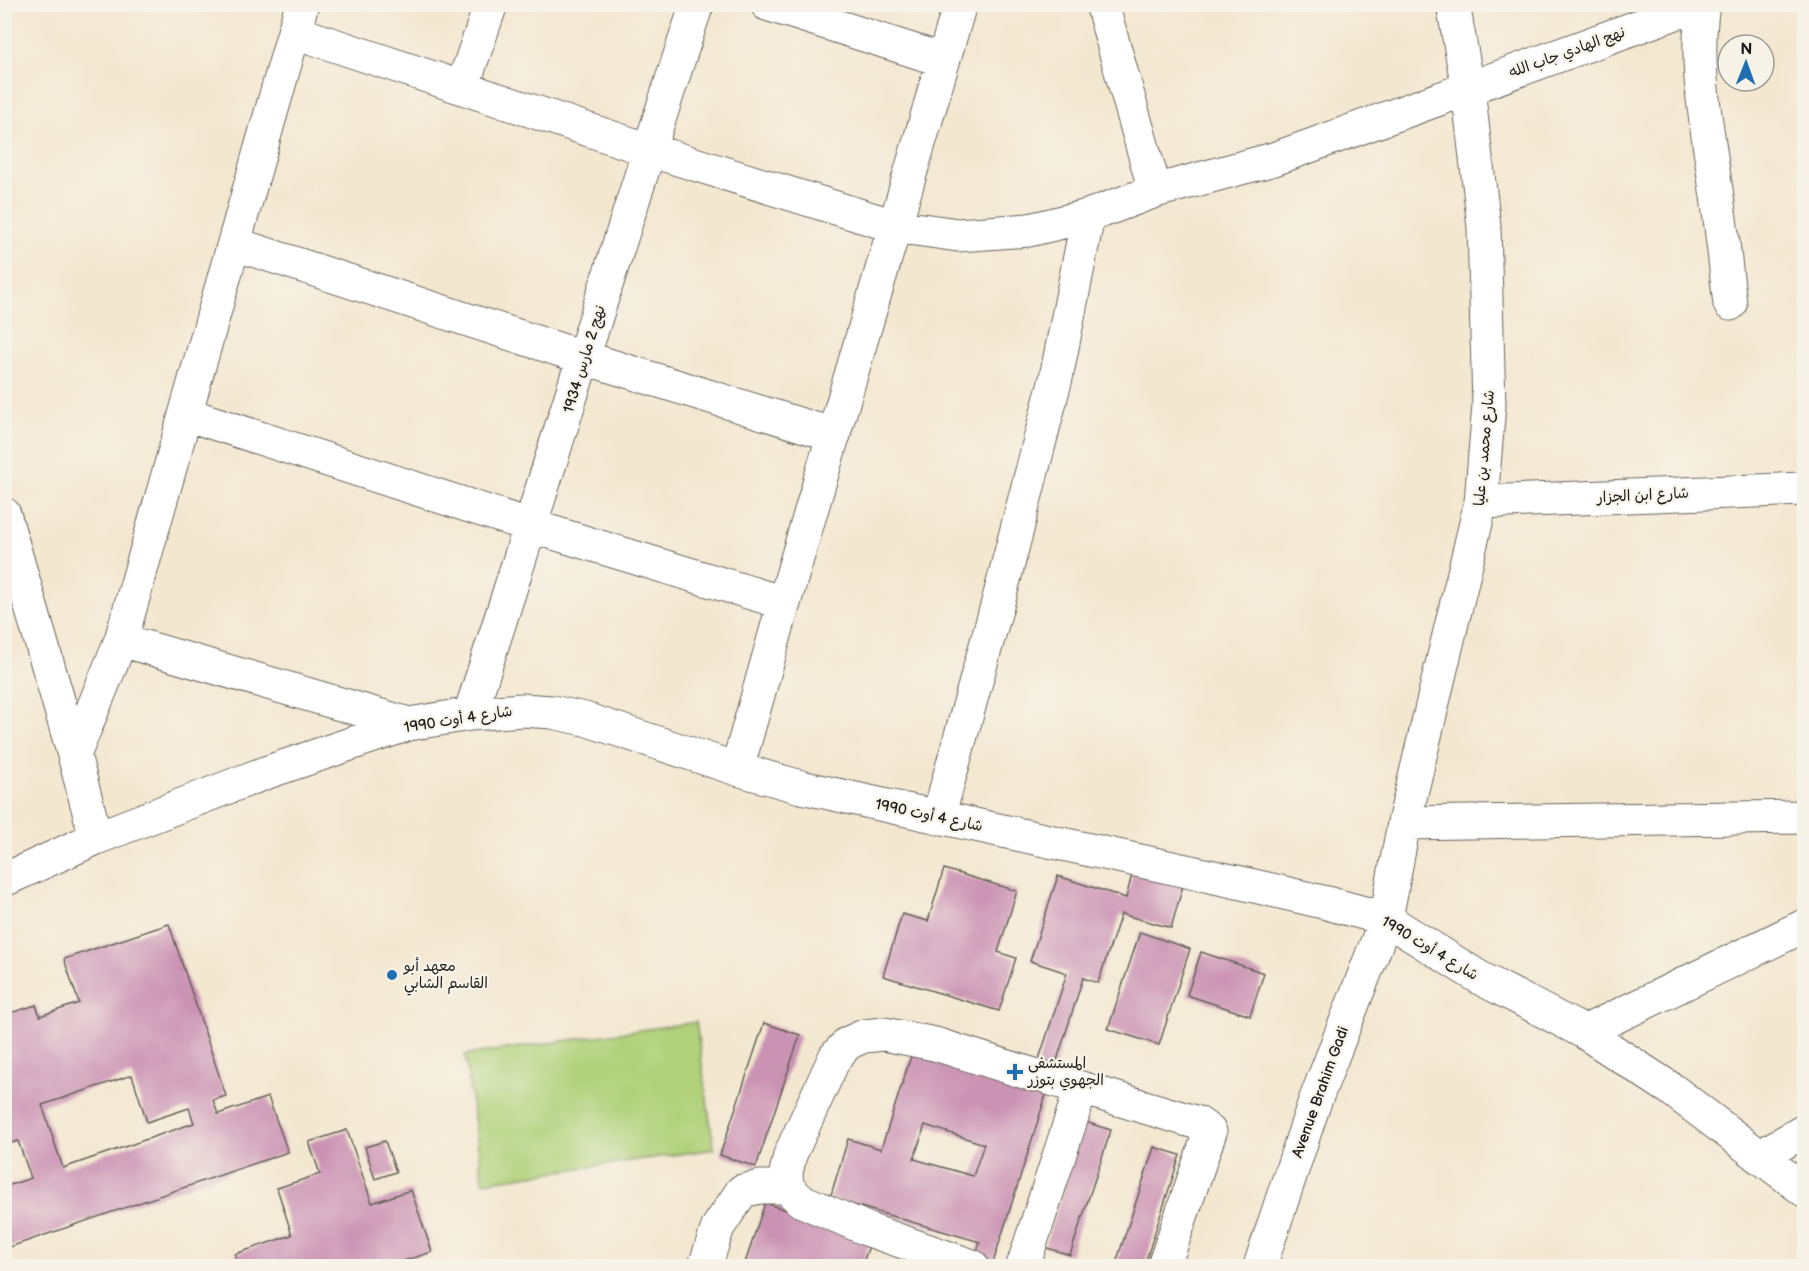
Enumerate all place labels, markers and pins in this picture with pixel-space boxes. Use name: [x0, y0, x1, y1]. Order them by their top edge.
place label: معهد أبو القاسم الشابي: [403, 957, 488, 996]
marker: معهد أبو القاسم الشابي: [385, 968, 399, 982]
place label: المستشفى الجهوي بتوزر: [1027, 1054, 1104, 1091]
marker: المستشفى الجهوي بتوزر: [1006, 1063, 1024, 1081]

